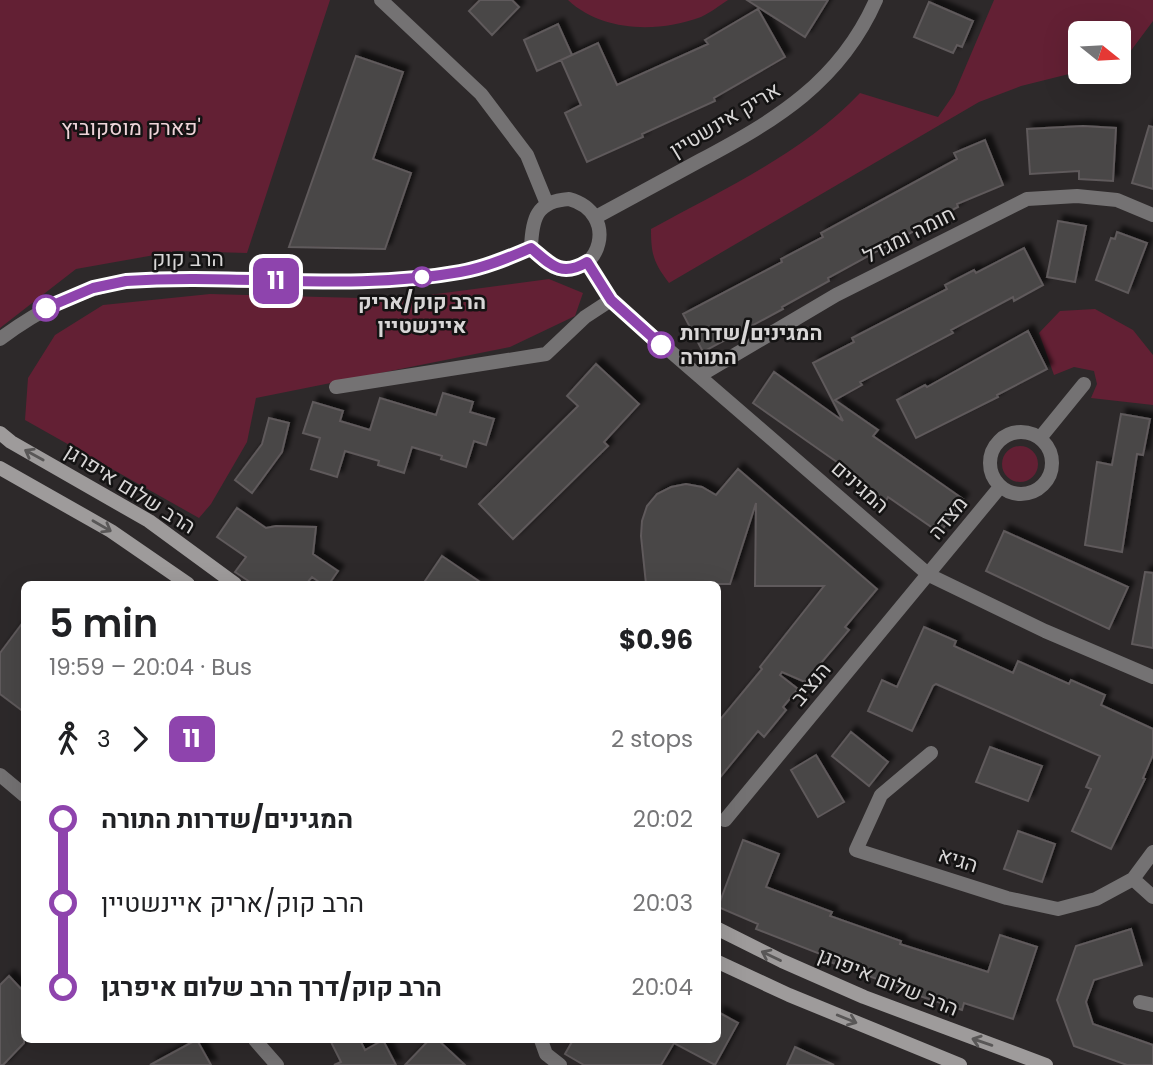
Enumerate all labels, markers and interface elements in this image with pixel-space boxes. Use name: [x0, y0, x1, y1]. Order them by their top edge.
north arrow: [1068, 21, 1130, 84]
map controls: [1068, 21, 1131, 84]
street label: אריק אינשטיין: [664, 75, 786, 164]
park label: פארק מוסקוביץ': [61, 113, 201, 142]
street label: חומה ומגדל: [858, 199, 960, 270]
street label: הרב קוק: [152, 244, 224, 273]
line badge: 11: [244, 258, 308, 304]
text: 11: [267, 264, 285, 297]
marker: הרב קוק/אריק איינשטיין: [412, 267, 432, 287]
place label: הרב קוק/אריק איינשטיין: [358, 287, 486, 340]
unlabelled marker: [33, 295, 59, 321]
place label: המגינים/שדרות התורה: [680, 318, 823, 371]
marker: המגינים/שדרות התורה: [648, 332, 674, 358]
street label: הרב שלום איפרגן: [59, 437, 201, 540]
one-way arrow: [25, 448, 45, 462]
street label: המגינים: [825, 454, 895, 520]
street label: מצדה: [921, 490, 974, 545]
one-way arrow: [92, 519, 112, 533]
text: 5 min: [49, 597, 158, 650]
text: $0.96: [619, 622, 693, 658]
text: 19:59 – 20:04 · Bus: [49, 651, 252, 683]
street label: הנציב: [784, 656, 837, 712]
icon: walk: [49, 720, 87, 758]
icon: forward: [121, 720, 159, 758]
text: 11: [183, 722, 201, 755]
text: 3: [97, 723, 111, 755]
text: 2 stops: [611, 723, 693, 755]
text: המגינים/שדרות התורה: [101, 801, 353, 837]
text: 20:02: [633, 803, 693, 835]
street label: הגיא: [935, 840, 982, 880]
text: הרב קוק/אריק איינשטיין: [101, 885, 364, 921]
text: 20:03: [632, 887, 693, 919]
street label: הרב שלום איפרגן: [814, 940, 963, 1023]
one-way arrow: [761, 948, 782, 962]
text: הרב קוק/דרך הרב שלום איפרגן: [101, 969, 442, 1005]
text: 20:04: [632, 971, 693, 1003]
one-way arrow: [836, 1013, 858, 1026]
one-way arrow: [971, 1035, 993, 1047]

